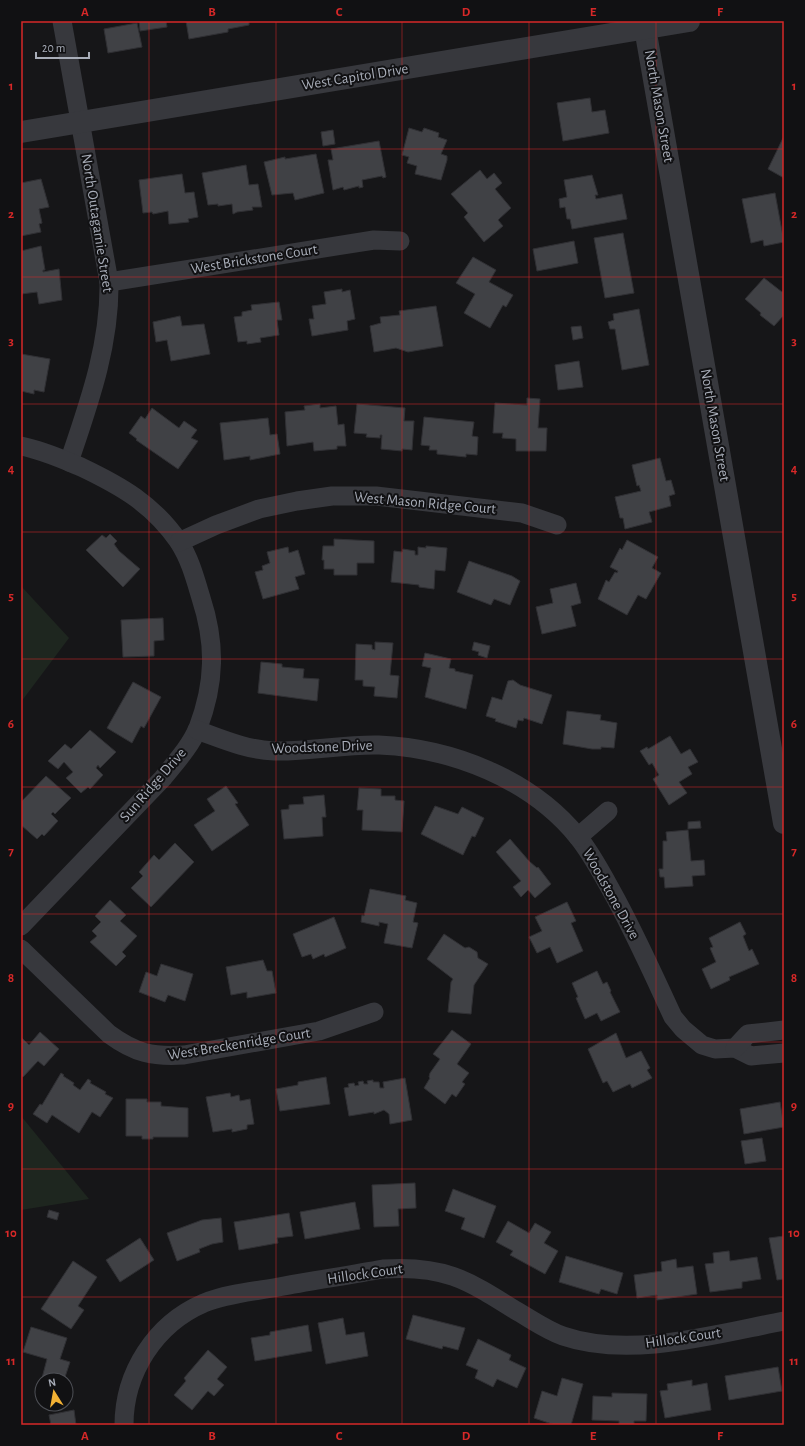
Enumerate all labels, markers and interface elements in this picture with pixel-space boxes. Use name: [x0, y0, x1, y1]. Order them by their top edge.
text: A: [81, 6, 89, 19]
text: B: [208, 6, 216, 19]
text: C: [336, 6, 343, 19]
text: D: [462, 6, 471, 19]
text: E: [590, 6, 597, 19]
text: F: [717, 6, 724, 19]
scale bar: [36, 34, 89, 60]
text: 20 m: [42, 42, 65, 54]
street label: North Mason Street: [642, 49, 676, 164]
street label: West Capitol Drive: [301, 61, 409, 93]
text: 1: [9, 80, 13, 93]
text: 1: [792, 80, 796, 93]
street label: North Outagamie Street: [79, 153, 115, 294]
text: 2: [8, 208, 14, 221]
text: 2: [791, 208, 797, 221]
street label: West Brickstone Court: [190, 242, 319, 276]
text: 3: [8, 335, 14, 348]
text: 3: [791, 335, 797, 348]
street label: North Mason Street: [698, 368, 732, 483]
text: 4: [8, 463, 15, 476]
text: 4: [791, 463, 798, 476]
street label: West Mason Ridge Court: [353, 489, 497, 517]
text: 5: [8, 590, 14, 603]
text: 5: [791, 590, 797, 603]
text: 6: [8, 718, 14, 731]
text: 6: [791, 718, 797, 731]
street label: Woodstone Drive: [271, 738, 373, 756]
street label: Sun Ridge Drive: [117, 745, 189, 825]
text: 7: [8, 845, 14, 858]
text: 7: [791, 845, 797, 858]
street label: Woodstone Drive: [580, 846, 642, 942]
text: 8: [8, 972, 14, 985]
text: 8: [791, 972, 797, 985]
street label: West Breckenridge Court: [167, 1025, 311, 1063]
text: 9: [8, 1100, 14, 1113]
text: 9: [791, 1100, 797, 1113]
text: 10: [5, 1227, 17, 1240]
text: 10: [788, 1227, 800, 1240]
street label: Hillock Court: [326, 1261, 404, 1287]
street label: Hillock Court: [644, 1325, 722, 1351]
text: 11: [6, 1355, 16, 1368]
text: 11: [789, 1355, 799, 1368]
north arrow: [34, 1372, 74, 1412]
text: N: [47, 1377, 57, 1389]
text: A: [81, 1430, 89, 1443]
text: B: [208, 1430, 216, 1443]
text: C: [336, 1430, 343, 1443]
text: D: [462, 1430, 471, 1443]
text: E: [590, 1430, 597, 1443]
text: F: [717, 1430, 724, 1443]

